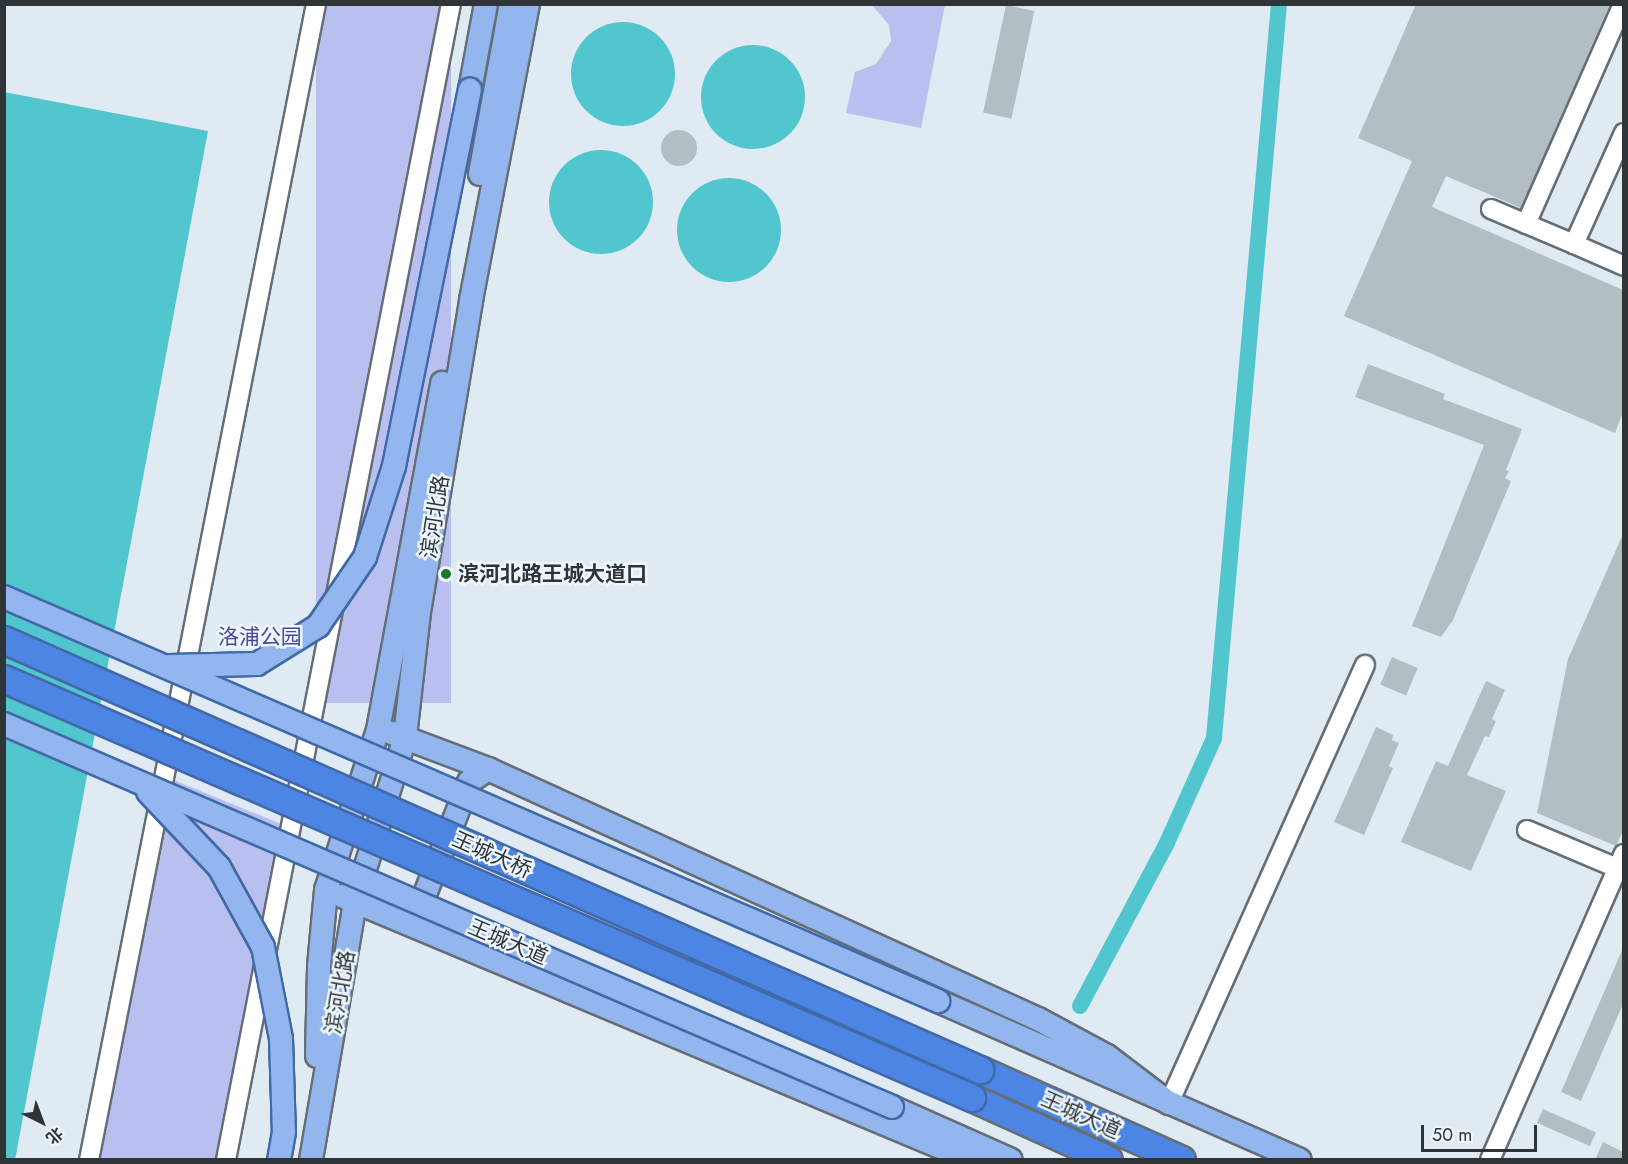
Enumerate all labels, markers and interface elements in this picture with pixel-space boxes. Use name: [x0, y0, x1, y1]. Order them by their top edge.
street label: 滨河北路: [416, 474, 454, 560]
place label: 滨河北路王城大道口: [458, 561, 647, 587]
marker: 滨河北路王城大道口: [439, 567, 453, 581]
park label: 洛浦公园: [218, 624, 302, 650]
street label: 王城大桥: [449, 826, 535, 884]
street label: 王城大道: [464, 914, 552, 970]
street label: 滨河北路: [320, 948, 360, 1036]
street label: 王城大道: [1038, 1086, 1124, 1144]
north arrow: [12, 1092, 72, 1152]
scale bar: [1424, 1113, 1540, 1151]
text: 北: [41, 1122, 68, 1150]
text: 50 m: [1432, 1122, 1472, 1148]

